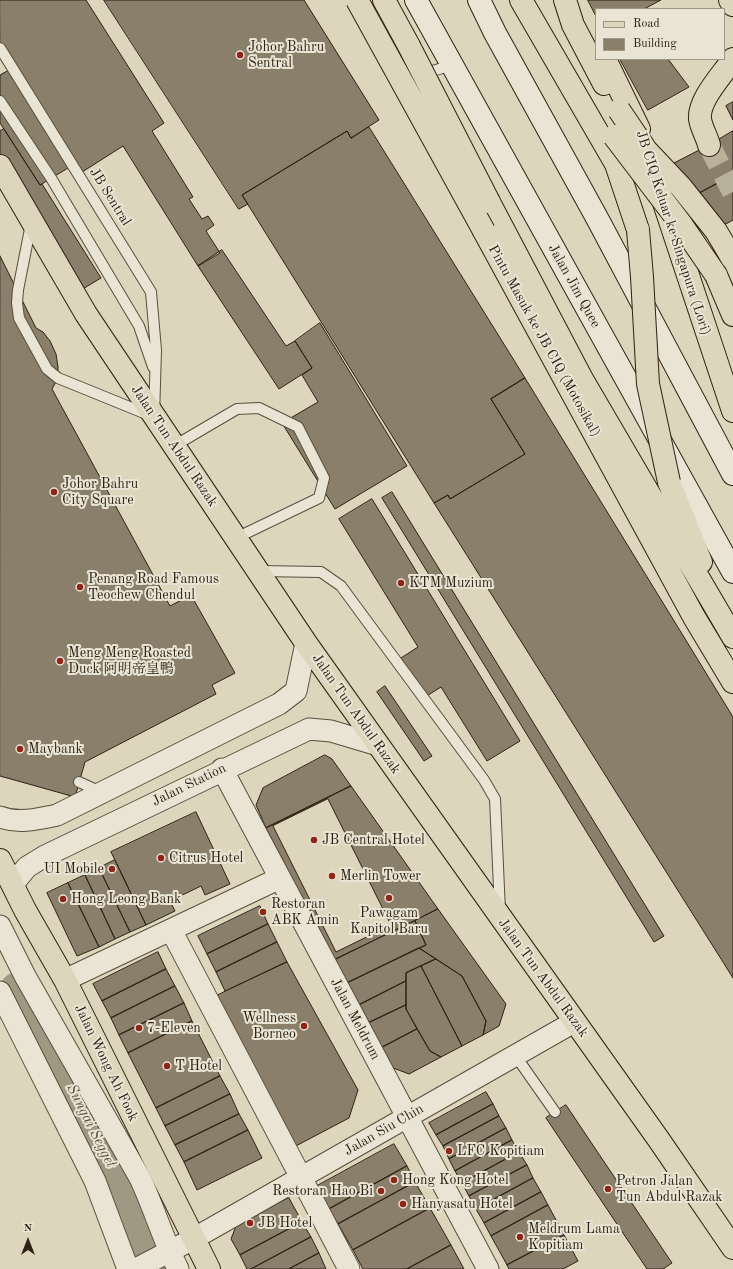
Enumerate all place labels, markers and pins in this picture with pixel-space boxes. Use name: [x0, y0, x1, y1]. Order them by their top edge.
place label: Johor Bahru Sentral: [248, 39, 324, 72]
marker: Johor Bahru Sentral: [235, 50, 245, 60]
place label: Johor Bahru City Square: [62, 476, 138, 508]
marker: Johor Bahru City Square: [49, 487, 59, 497]
place label: Penang Road Famous Teochew Chendul: [88, 571, 219, 604]
place label: KTM Muzium: [409, 575, 493, 591]
marker: KTM Muzium: [396, 578, 406, 588]
marker: Penang Road Famous Teochew Chendul: [75, 582, 85, 592]
place label: Meng Meng Roasted Duck 阿明帝皇鴨: [68, 645, 191, 678]
marker: Meng Meng Roasted Duck 阿明帝皇鴨: [55, 656, 65, 666]
place label: Maybank: [28, 741, 83, 757]
marker: Maybank: [15, 744, 25, 754]
place label: JB Central Hotel: [322, 832, 425, 848]
marker: JB Central Hotel: [309, 835, 319, 845]
place label: Citrus Hotel: [169, 850, 243, 866]
marker: Citrus Hotel: [156, 853, 166, 863]
place label: UI Mobile: [44, 861, 104, 877]
marker: UI Mobile: [107, 864, 117, 874]
place label: Merlin Tower: [340, 868, 421, 884]
marker: Merlin Tower: [327, 871, 337, 881]
place label: Hong Leong Bank: [71, 891, 181, 907]
marker: Pawagam Kapitol Baru: [384, 893, 394, 903]
marker: Hong Leong Bank: [58, 894, 68, 904]
place label: Restoran ABK Amin: [271, 896, 339, 928]
place label: Pawagam Kapitol Baru: [350, 905, 428, 938]
marker: Restoran ABK Amin: [258, 907, 268, 917]
place label: Wellness Borneo: [242, 1010, 296, 1042]
place label: 7-Eleven: [147, 1020, 201, 1036]
marker: Wellness Borneo: [299, 1021, 309, 1031]
marker: 7-Eleven: [134, 1023, 144, 1033]
place label: T Hotel: [175, 1058, 222, 1074]
marker: T Hotel: [162, 1061, 172, 1071]
place label: LFC Kopitiam: [457, 1143, 544, 1159]
marker: LFC Kopitiam: [444, 1146, 454, 1156]
place label: Hong Kong Hotel: [402, 1172, 509, 1188]
place label: Petron Jalan Tun Abdul Razak: [616, 1173, 723, 1206]
marker: Hong Kong Hotel: [389, 1175, 399, 1185]
place label: Restoran Hao Bi: [272, 1183, 373, 1199]
marker: Petron Jalan Tun Abdul Razak: [603, 1184, 613, 1194]
marker: Restoran Hao Bi: [376, 1186, 386, 1196]
place label: Hanyasatu Hotel: [411, 1196, 513, 1212]
marker: Hanyasatu Hotel: [398, 1199, 408, 1209]
place label: JB Hotel: [258, 1215, 312, 1231]
marker: JB Hotel: [245, 1218, 255, 1228]
place label: Meldrum Lama Kopitiam: [528, 1221, 620, 1254]
marker: Meldrum Lama Kopitiam: [515, 1232, 525, 1242]

